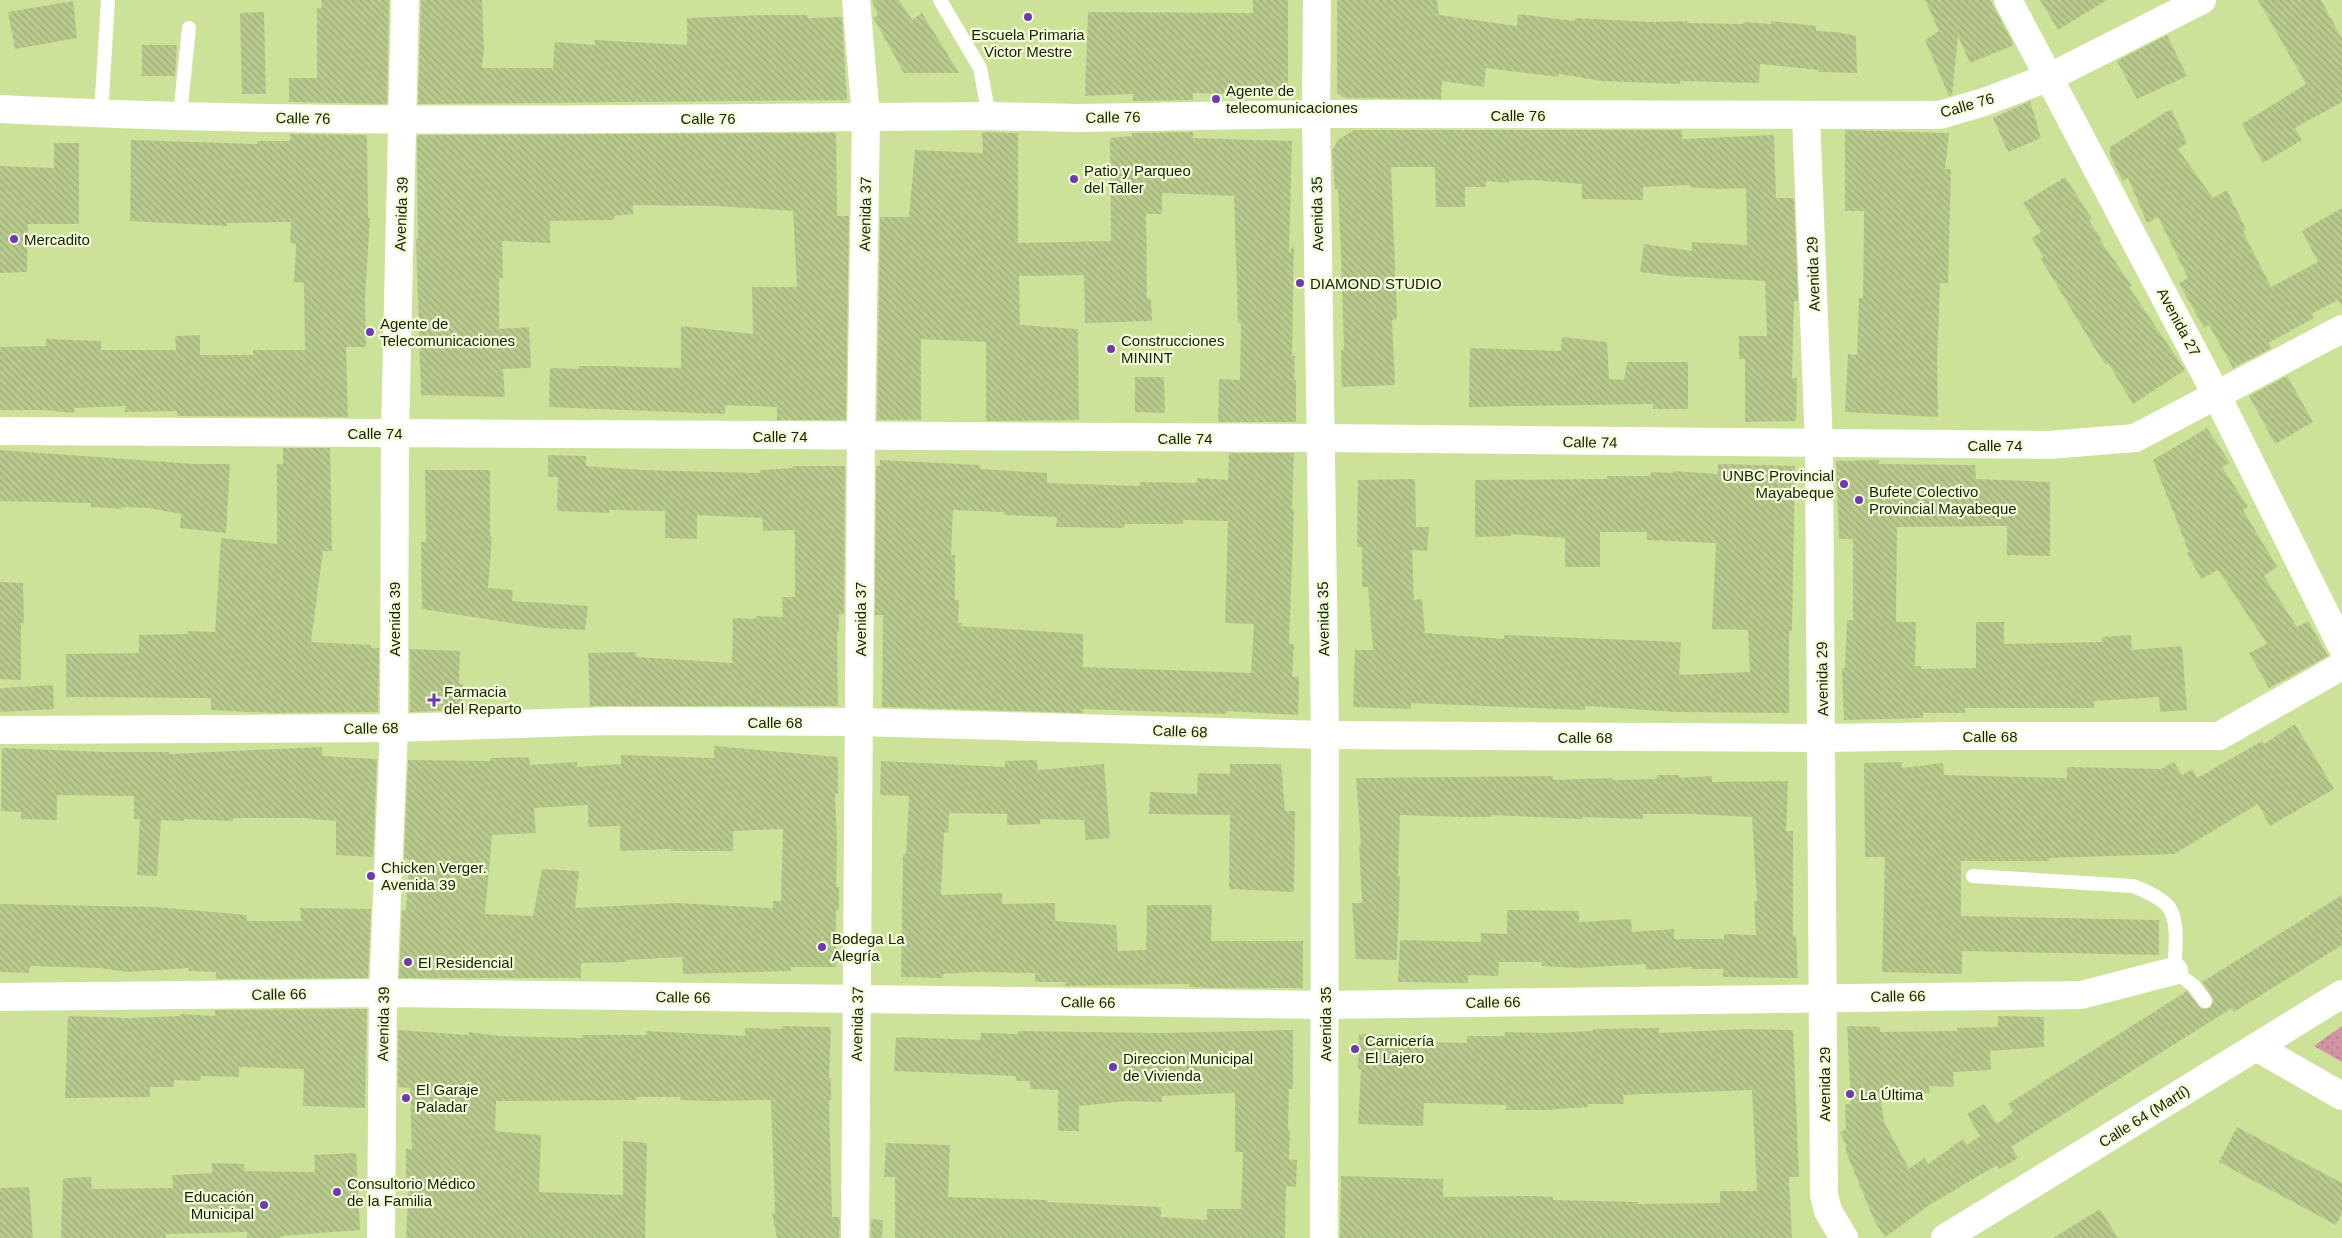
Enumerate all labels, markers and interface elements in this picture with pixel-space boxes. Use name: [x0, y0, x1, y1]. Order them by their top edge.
marker: Escuela Primaria Victor Mestre: [1022, 11, 1034, 23]
place label: Escuela Primaria Victor Mestre: [971, 26, 1085, 60]
place label: Agente de telecomunicaciones: [1226, 82, 1358, 116]
street label: Calle 76: [1938, 89, 1996, 121]
marker: Agente de telecomunicaciones: [1210, 93, 1222, 105]
street label: Calle 76: [1490, 107, 1546, 124]
street label: Calle 76: [1085, 108, 1141, 126]
street label: Calle 76: [275, 109, 331, 127]
street label: Calle 76: [680, 110, 736, 127]
place label: Patio y Parqueo del Taller: [1084, 162, 1191, 196]
marker: Patio y Parqueo del Taller: [1068, 173, 1080, 185]
street label: Avenida 39: [391, 176, 411, 252]
street label: Avenida 37: [856, 176, 874, 252]
street label: Avenida 35: [1308, 176, 1326, 252]
place label: Mercadito: [24, 231, 90, 248]
marker: Mercadito: [8, 233, 20, 245]
street label: Avenida 29: [1803, 236, 1823, 312]
place label: DIAMOND STUDIO: [1310, 275, 1442, 292]
marker: DIAMOND STUDIO: [1294, 277, 1306, 289]
street label: Avenida 27: [2154, 285, 2204, 359]
place label: Agente de Telecomunicaciones: [380, 315, 515, 349]
marker: Agente de Telecomunicaciones: [364, 326, 376, 338]
place label: Construcciones MININT: [1121, 332, 1224, 366]
marker: Construcciones MININT: [1105, 343, 1117, 355]
street label: Calle 74: [347, 425, 403, 442]
street label: Calle 74: [752, 428, 808, 445]
street label: Calle 74: [1157, 430, 1213, 447]
street label: Calle 74: [1562, 433, 1618, 451]
street label: Calle 74: [1967, 437, 2023, 454]
place label: UNBC Provincial Mayabeque: [1722, 467, 1834, 501]
marker: UNBC Provincial Mayabeque: [1838, 478, 1850, 490]
place label: Bufete Colectivo Provincial Mayabeque: [1869, 483, 2017, 517]
marker: Bufete Colectivo Provincial Mayabeque: [1853, 494, 1865, 506]
street label: Avenida 35: [1314, 581, 1332, 657]
street label: Avenida 39: [386, 582, 403, 656]
street label: Avenida 37: [852, 582, 869, 656]
street label: Avenida 29: [1813, 641, 1831, 717]
place label: Farmacia del Reparto: [444, 683, 522, 717]
marker: Farmacia del Reparto: [428, 694, 440, 706]
street label: Calle 68: [747, 714, 803, 731]
street label: Calle 68: [343, 719, 399, 737]
street label: Calle 68: [1152, 722, 1208, 740]
street label: Calle 68: [1962, 728, 2018, 745]
street label: Calle 68: [1557, 729, 1613, 746]
place label: Chicken Verger. Avenida 39: [381, 859, 487, 893]
marker: Chicken Verger. Avenida 39: [365, 870, 377, 882]
place label: Bodega La Alegría: [832, 930, 905, 964]
marker: Bodega La Alegría: [816, 941, 828, 953]
place label: El Residencial: [418, 954, 513, 971]
marker: El Residencial: [402, 956, 414, 968]
street label: Calle 66: [251, 985, 307, 1003]
street label: Avenida 39: [374, 986, 392, 1062]
street label: Avenida 37: [848, 986, 866, 1062]
street label: Avenida 35: [1317, 987, 1334, 1061]
street label: Calle 66: [1870, 987, 1926, 1005]
street label: Calle 66: [655, 988, 711, 1006]
street label: Calle 66: [1060, 993, 1116, 1011]
street label: Calle 66: [1465, 993, 1521, 1011]
place label: Carnicería El Lajero: [1365, 1032, 1435, 1066]
marker: Carnicería El Lajero: [1349, 1043, 1361, 1055]
street label: Avenida 29: [1816, 1047, 1833, 1121]
place label: Direccion Municipal de Vivienda: [1123, 1050, 1253, 1084]
marker: Direccion Municipal de Vivienda: [1107, 1061, 1119, 1073]
place label: El Garaje Paladar: [416, 1081, 479, 1115]
street label: Calle 64 (Martí): [2096, 1081, 2192, 1151]
place label: La Última: [1860, 1086, 1924, 1103]
marker: La Última: [1844, 1088, 1856, 1100]
marker: El Garaje Paladar: [400, 1092, 412, 1104]
place label: Consultorio Médico de la Familia: [347, 1175, 475, 1209]
marker: Consultorio Médico de la Familia: [331, 1186, 343, 1198]
place label: Educación Municipal: [184, 1188, 254, 1222]
marker: Educación Municipal: [258, 1199, 270, 1211]

